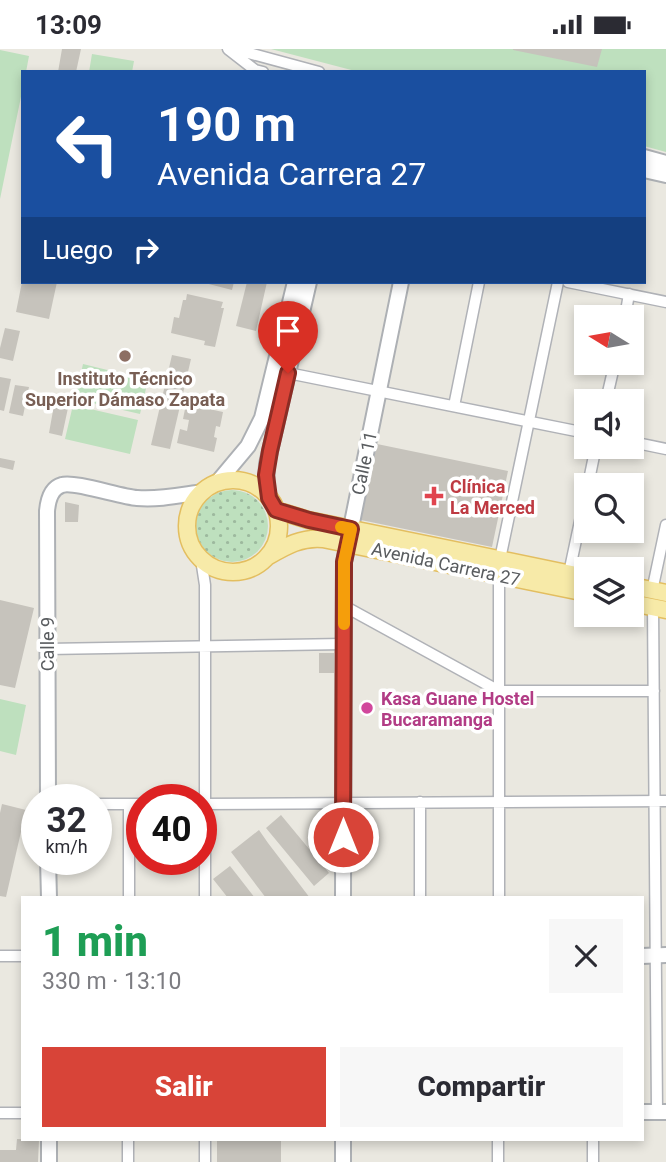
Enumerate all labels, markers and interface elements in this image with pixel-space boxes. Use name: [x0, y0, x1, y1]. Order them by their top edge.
text: 13:09: [35, 10, 102, 40]
text: 190 m: [157, 96, 296, 153]
icon: left: [42, 98, 133, 189]
text: Avenida Carrera 27: [157, 155, 426, 193]
icon: right: [127, 231, 165, 269]
text: Luego: [42, 235, 113, 265]
pin: [258, 301, 318, 373]
north arrow: [574, 305, 644, 375]
map controls: [574, 305, 644, 627]
icon: arrive: [269, 312, 307, 350]
marker: Instituto Técnico Superior Dámaso Zapata: [117, 348, 133, 364]
place label: Instituto Técnico Superior Dámaso Zapata: [25, 368, 225, 410]
button: sound: [574, 389, 644, 459]
street label: Calle 11: [347, 429, 381, 497]
button: search: [574, 473, 644, 543]
place label: Clínica La Merced: [450, 476, 535, 518]
marker: Clínica La Merced: [424, 486, 444, 506]
street label: Avenida Carrera 27: [370, 538, 522, 590]
button: layers: [574, 557, 644, 627]
street label: Calle 9: [37, 617, 58, 671]
place label: Kasa Guane Hostel Bucaramanga: [381, 688, 534, 730]
marker: Kasa Guane Hostel Bucaramanga: [359, 700, 375, 716]
speed limit sign: 40: [126, 784, 217, 875]
text: 32: [46, 800, 87, 841]
position arrow: [306, 800, 380, 874]
text: km/h: [45, 836, 88, 857]
text: 1 min: [42, 917, 148, 966]
button: close: [549, 919, 623, 993]
text: 330 m · 13:10: [42, 968, 181, 995]
button: Salir: [42, 1047, 326, 1127]
button: Compartir: [340, 1047, 623, 1127]

